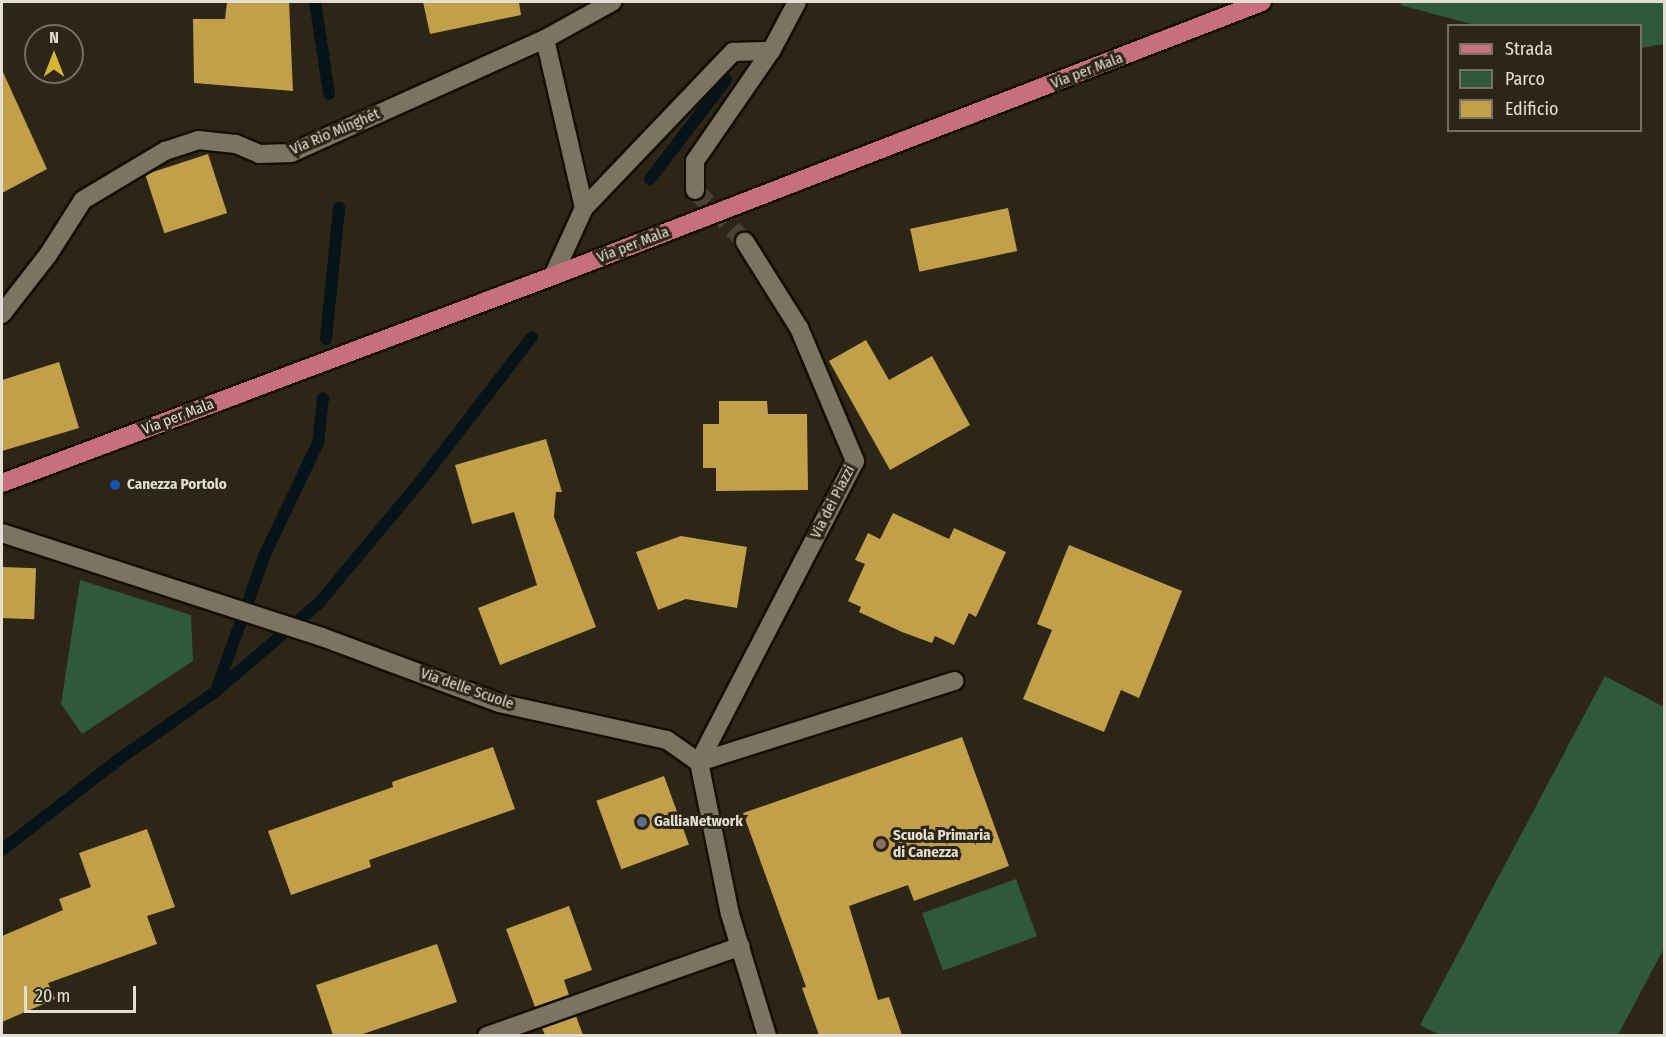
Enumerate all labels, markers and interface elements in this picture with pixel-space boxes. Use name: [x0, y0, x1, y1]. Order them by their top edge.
north arrow: [24, 24, 84, 84]
legend: [1447, 24, 1642, 132]
text: N: [49, 28, 59, 47]
text: Strada: [1505, 38, 1553, 60]
street label: Via per Mala: [1049, 49, 1125, 93]
text: Parco: [1505, 68, 1545, 90]
text: Edificio: [1505, 98, 1558, 120]
street label: Via Rio Minghét: [288, 105, 382, 159]
street label: Via per Mala: [595, 223, 671, 267]
street label: Via per Mala: [140, 395, 216, 439]
street label: Via dei Piazzi: [807, 462, 859, 542]
place label: Canezza Portolo: [127, 476, 227, 494]
marker: Canezza Portolo: [108, 478, 122, 492]
street label: Via delle Scuole: [418, 665, 516, 713]
place label: GalliaNetwork: [654, 813, 743, 831]
marker: GalliaNetwork: [635, 815, 649, 829]
place label: Scuola Primaria di Canezza: [893, 826, 991, 861]
marker: Scuola Primaria di Canezza: [874, 837, 888, 851]
scale bar: [27, 974, 140, 1012]
text: 20 m: [35, 985, 70, 1007]

